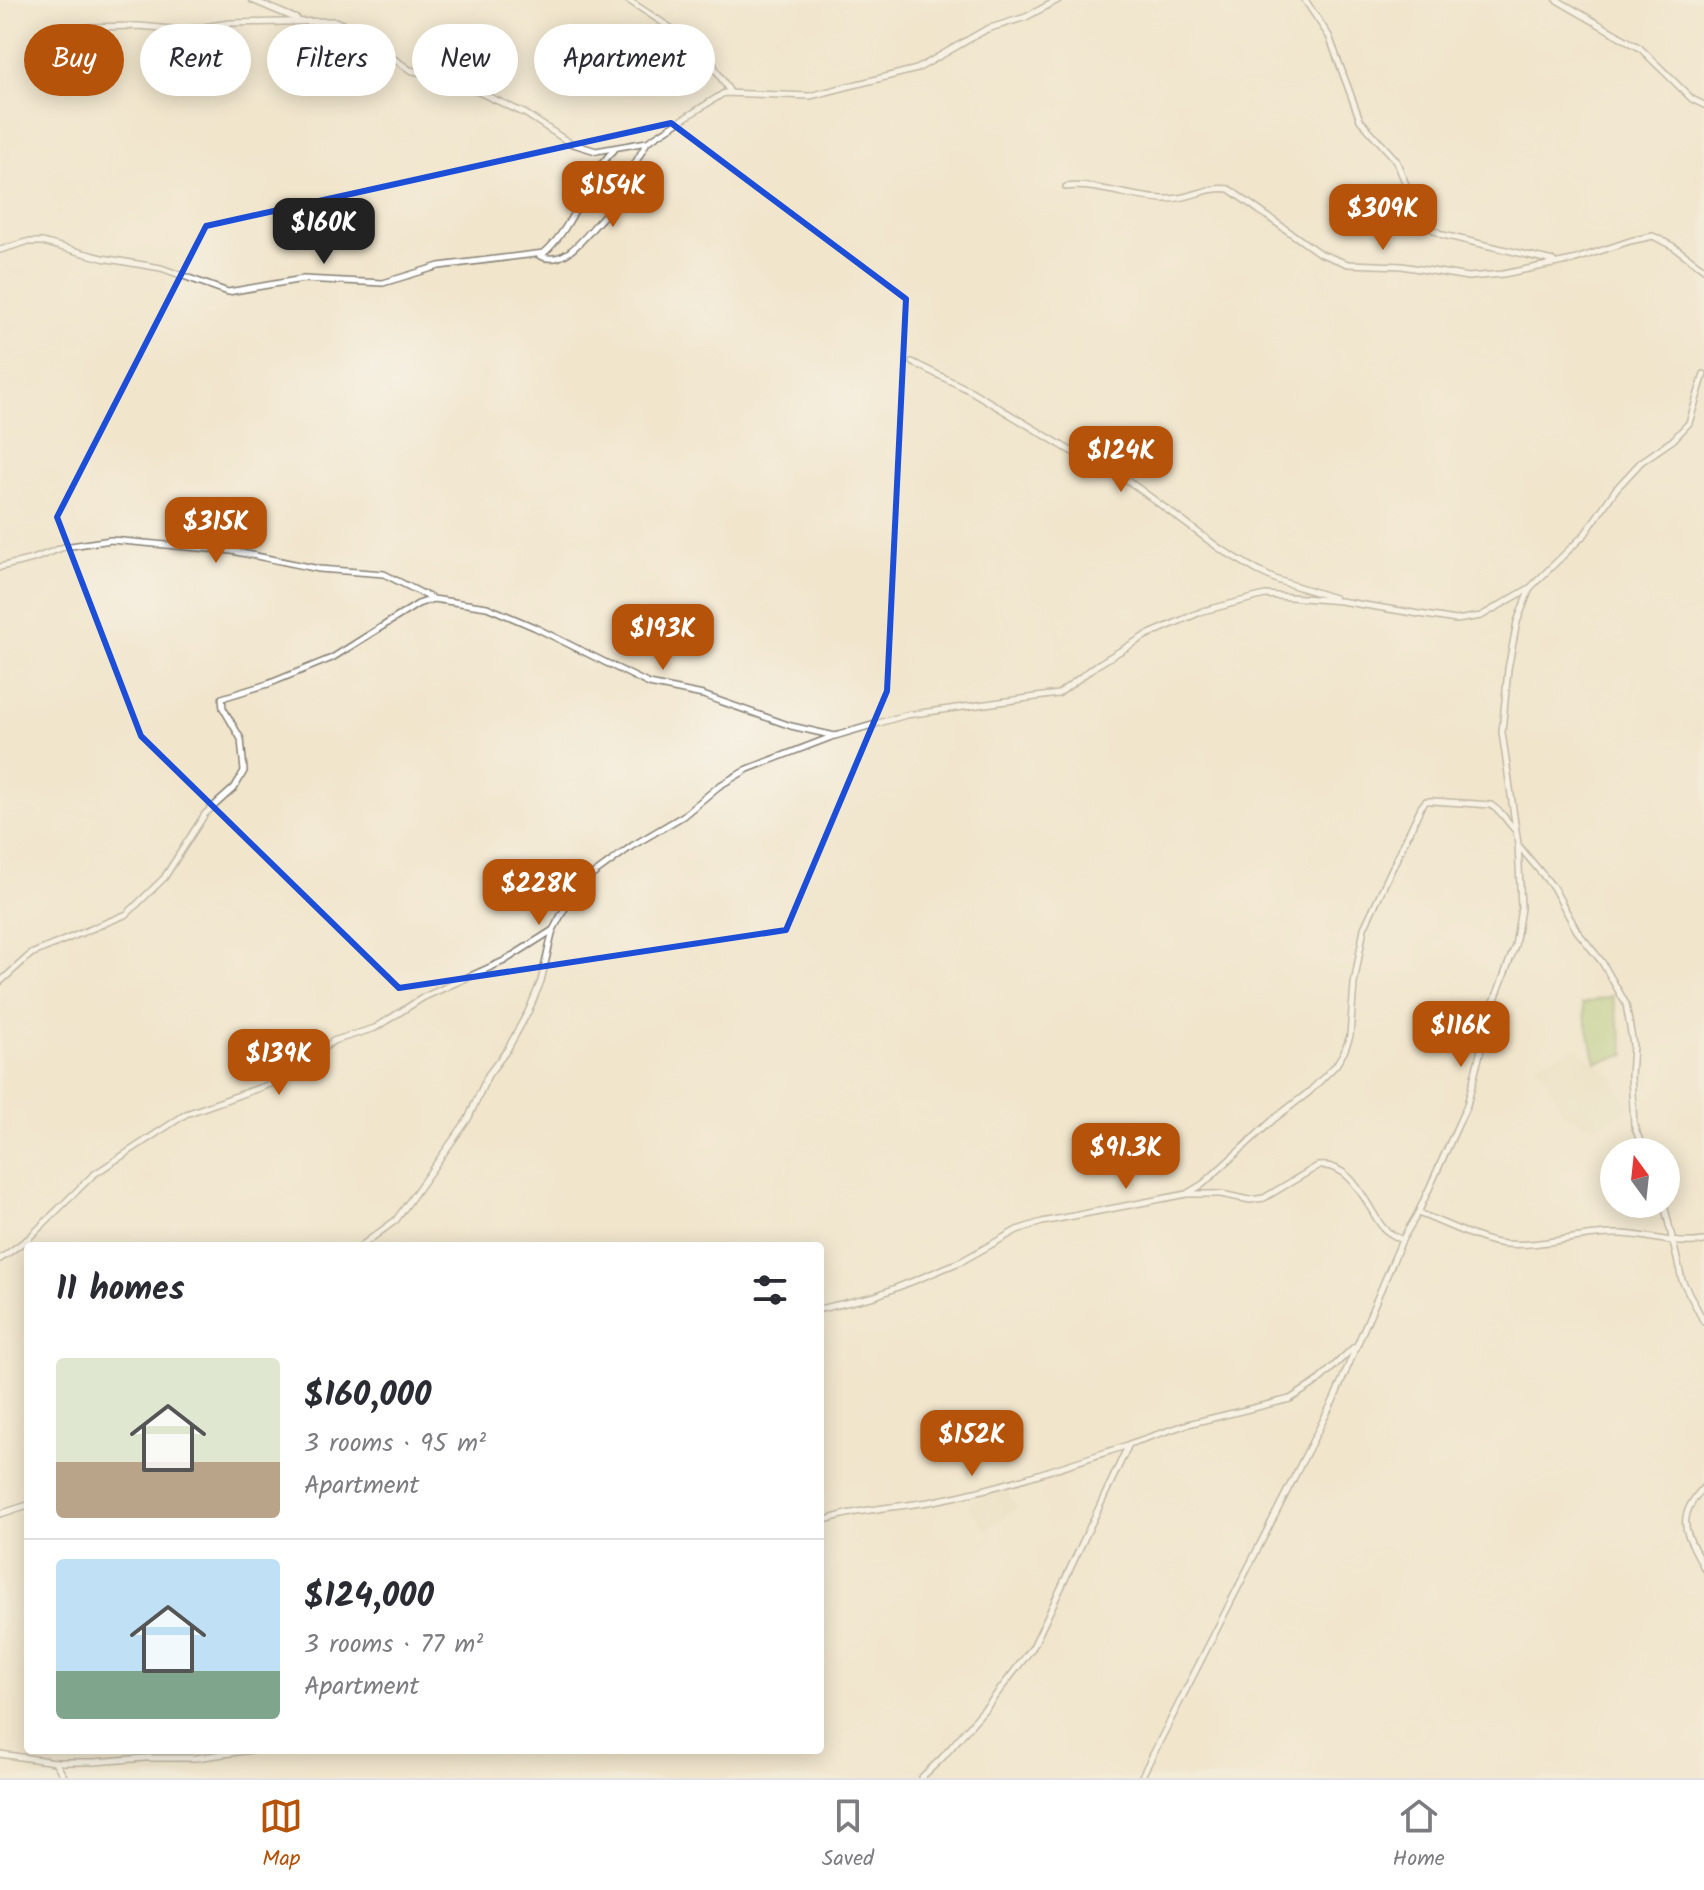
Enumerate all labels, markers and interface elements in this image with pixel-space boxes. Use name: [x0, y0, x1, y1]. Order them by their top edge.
chip: Buy: [24, 24, 124, 96]
chip: Rent: [140, 24, 251, 96]
chip: Filters: [267, 24, 396, 96]
chip: New: [412, 24, 518, 96]
chip: Apartment: [534, 24, 715, 96]
pin: $154K: [557, 161, 669, 229]
text: $154K: [580, 166, 646, 208]
pin: $309K: [1327, 184, 1439, 252]
text: $309K: [1347, 189, 1419, 231]
pin: $160K: [268, 198, 380, 266]
text: $160K: [291, 203, 357, 245]
pin: $124K: [1065, 426, 1177, 494]
text: $124K: [1087, 431, 1155, 473]
pin: $315K: [160, 497, 272, 565]
text: $315K: [183, 502, 249, 544]
pin: $193K: [607, 604, 719, 672]
text: $193K: [630, 609, 696, 651]
pin: $228K: [483, 859, 595, 927]
text: $228K: [501, 864, 577, 906]
pin: $116K: [1405, 1001, 1517, 1069]
text: $116K: [1431, 1006, 1491, 1048]
pin: $139K: [223, 1029, 335, 1097]
text: $139K: [246, 1034, 312, 1076]
pin: $91.3K: [1061, 1123, 1191, 1191]
text: $91.3K: [1090, 1128, 1162, 1170]
north arrow: [1600, 1138, 1680, 1218]
map controls: [1600, 1138, 1680, 1218]
text: 11 homes: [56, 1263, 185, 1317]
icon: filters: [748, 1268, 792, 1312]
text: $160,000: [304, 1369, 432, 1423]
icon: home: [120, 1390, 216, 1486]
pin: $152K: [916, 1410, 1028, 1478]
text: $152K: [938, 1415, 1006, 1457]
text: 3 rooms · 95 m²: [304, 1423, 486, 1465]
text: Apartment: [304, 1465, 419, 1507]
text: $124,000: [304, 1570, 434, 1624]
icon: home: [120, 1591, 216, 1687]
text: 3 rooms · 77 m²: [304, 1624, 483, 1666]
text: Apartment: [304, 1666, 419, 1708]
tab: Map: [259, 1794, 303, 1877]
tab: Saved: [822, 1794, 874, 1877]
tab: Home: [1393, 1794, 1445, 1877]

